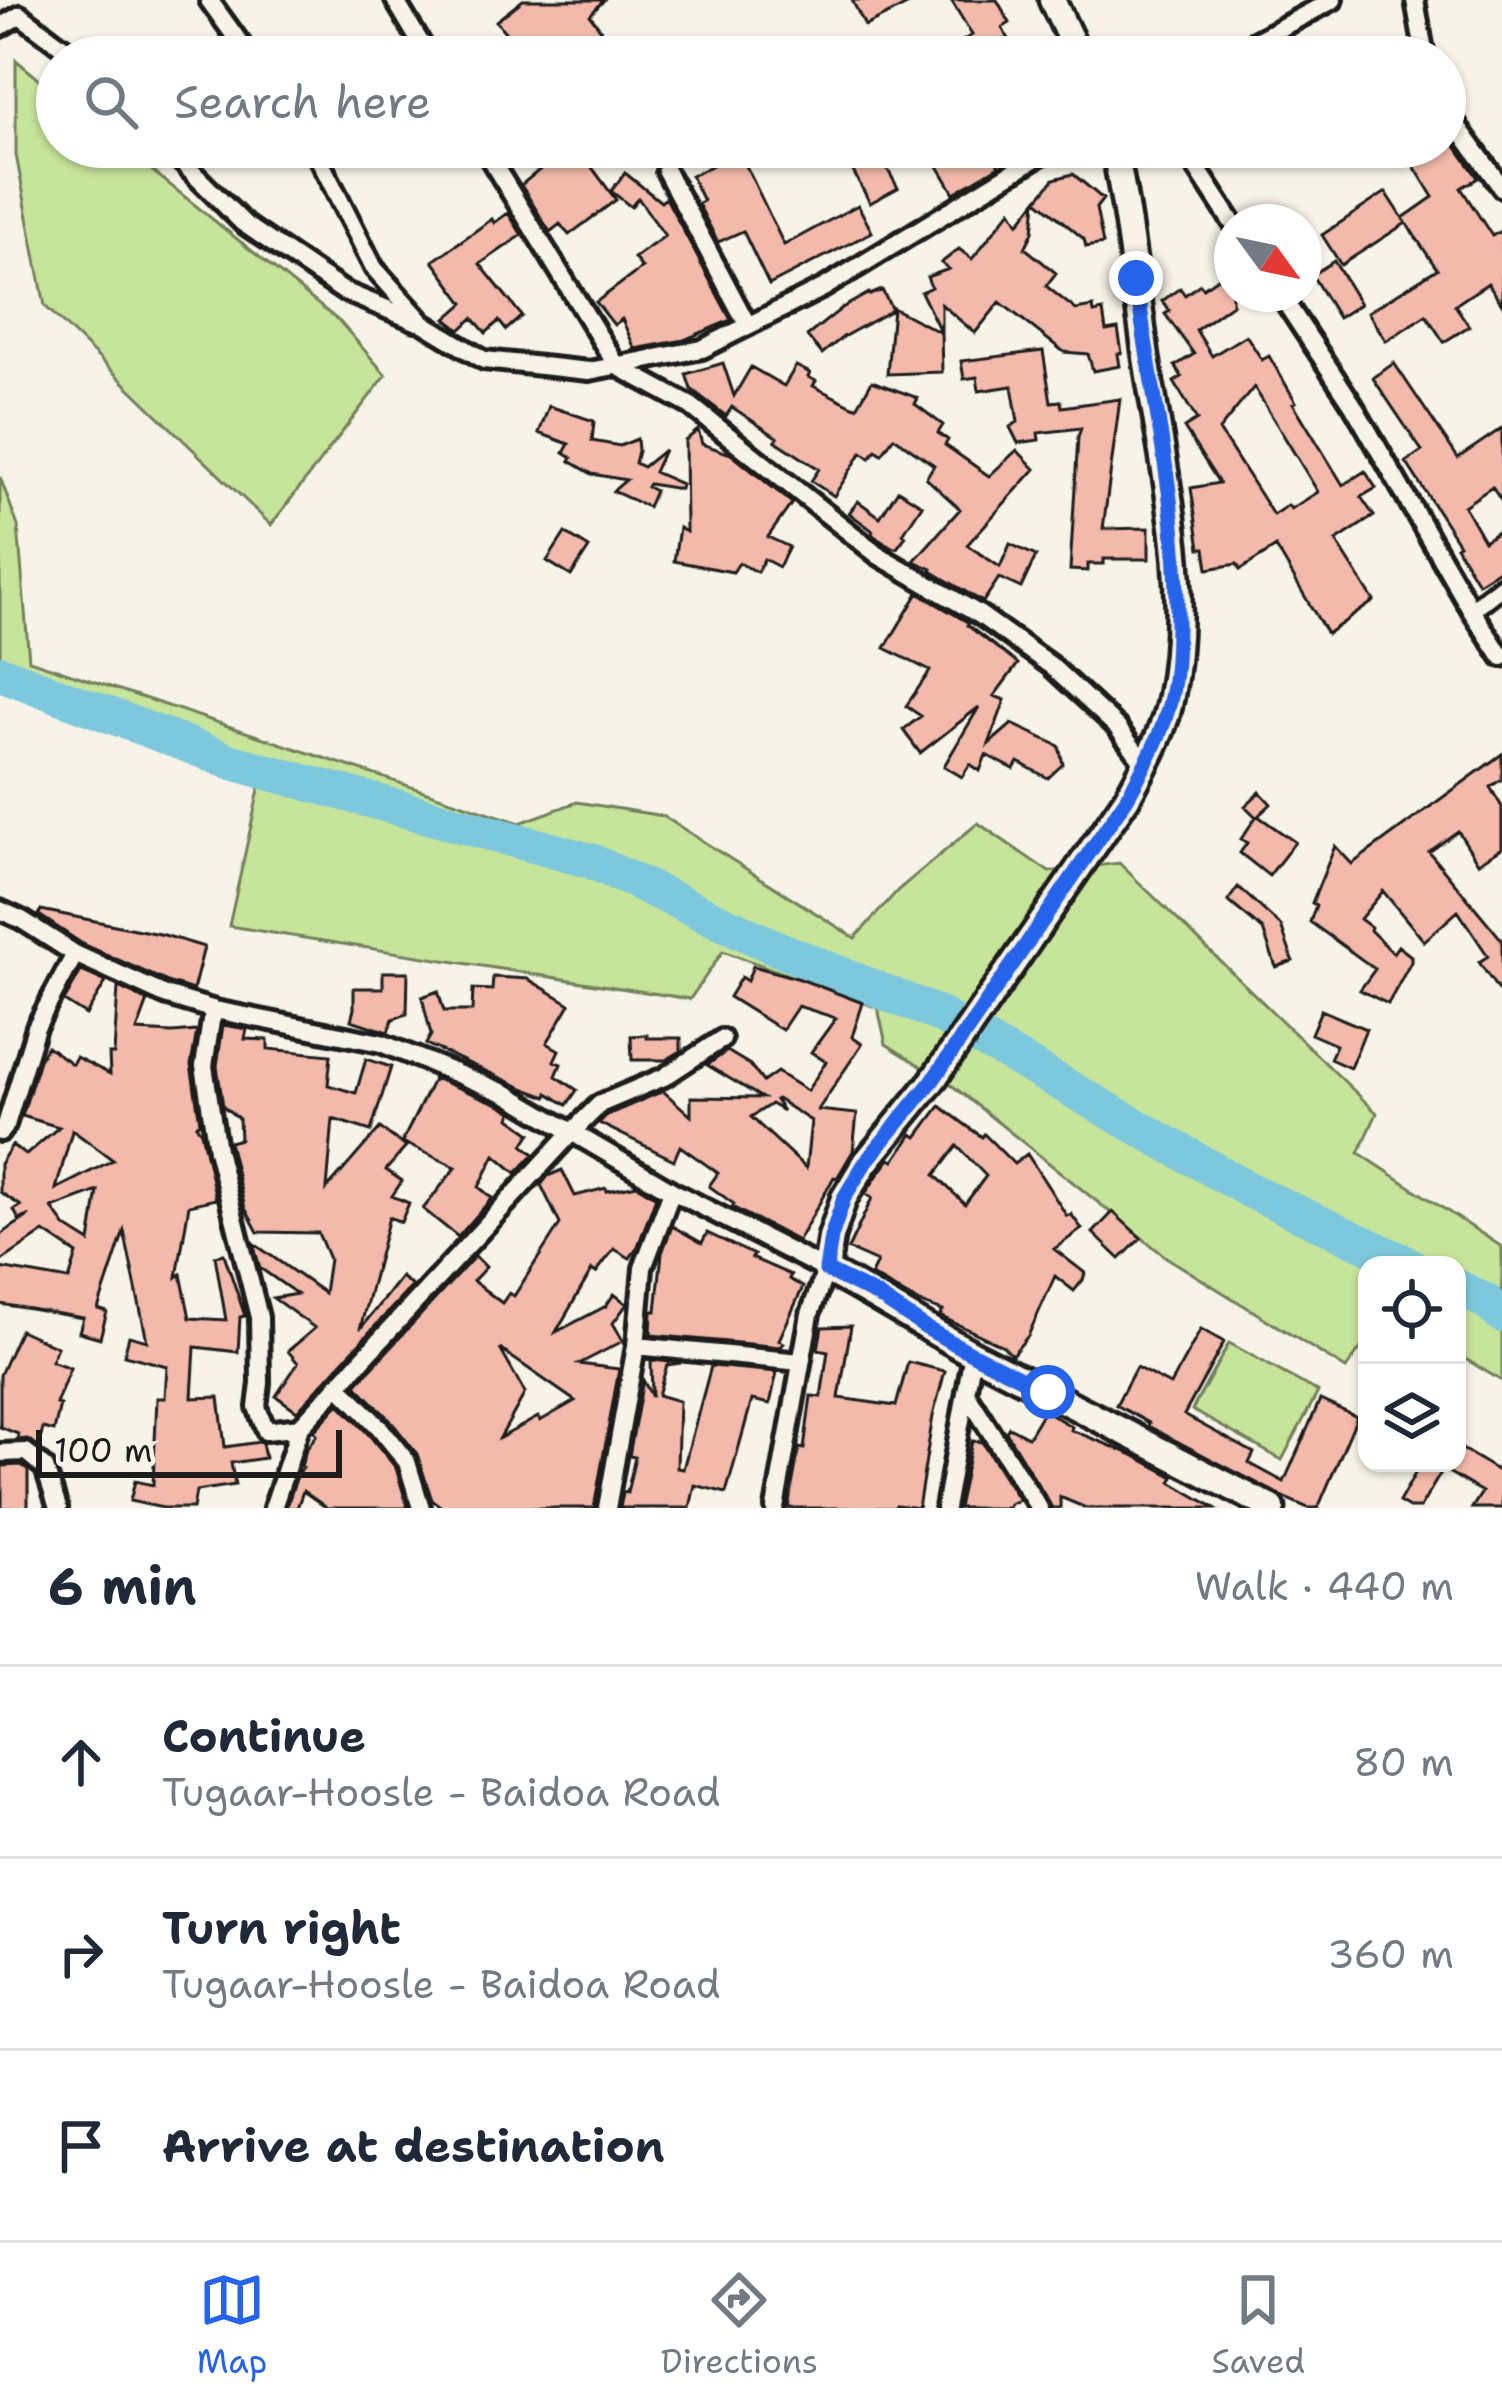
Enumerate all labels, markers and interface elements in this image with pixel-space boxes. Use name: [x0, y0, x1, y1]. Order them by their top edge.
search box: [36, 36, 1466, 168]
icon: search: [78, 69, 144, 135]
text: Search here: [174, 72, 431, 132]
north arrow: [1214, 204, 1322, 312]
route end: [1109, 251, 1163, 305]
map controls: [1358, 1256, 1466, 1472]
button: locate: [1358, 1256, 1466, 1364]
button: layers: [1358, 1364, 1466, 1472]
route start: [1021, 1365, 1075, 1419]
scale bar: [36, 1424, 342, 1477]
text: 100 m: [54, 1428, 153, 1473]
text: 6 min: [48, 1552, 197, 1620]
text: Walk · 440 m: [1195, 1560, 1454, 1612]
text: Continue: [162, 1706, 366, 1766]
icon: ahead: [48, 1729, 114, 1795]
text: 80 m: [1353, 1736, 1454, 1788]
text: Tugaar-Hoosle - Baidoa Road: [162, 1766, 720, 1818]
text: Turn right: [162, 1898, 401, 1958]
icon: right: [48, 1921, 114, 1987]
text: 360 m: [1327, 1928, 1454, 1980]
text: Tugaar-Hoosle - Baidoa Road: [162, 1958, 720, 2010]
icon: arrive: [48, 2113, 114, 2179]
text: Arrive at destination: [162, 2116, 665, 2176]
tab: Map: [197, 2267, 267, 2384]
tab: Directions: [661, 2267, 818, 2384]
tab: Saved: [1212, 2267, 1305, 2384]

